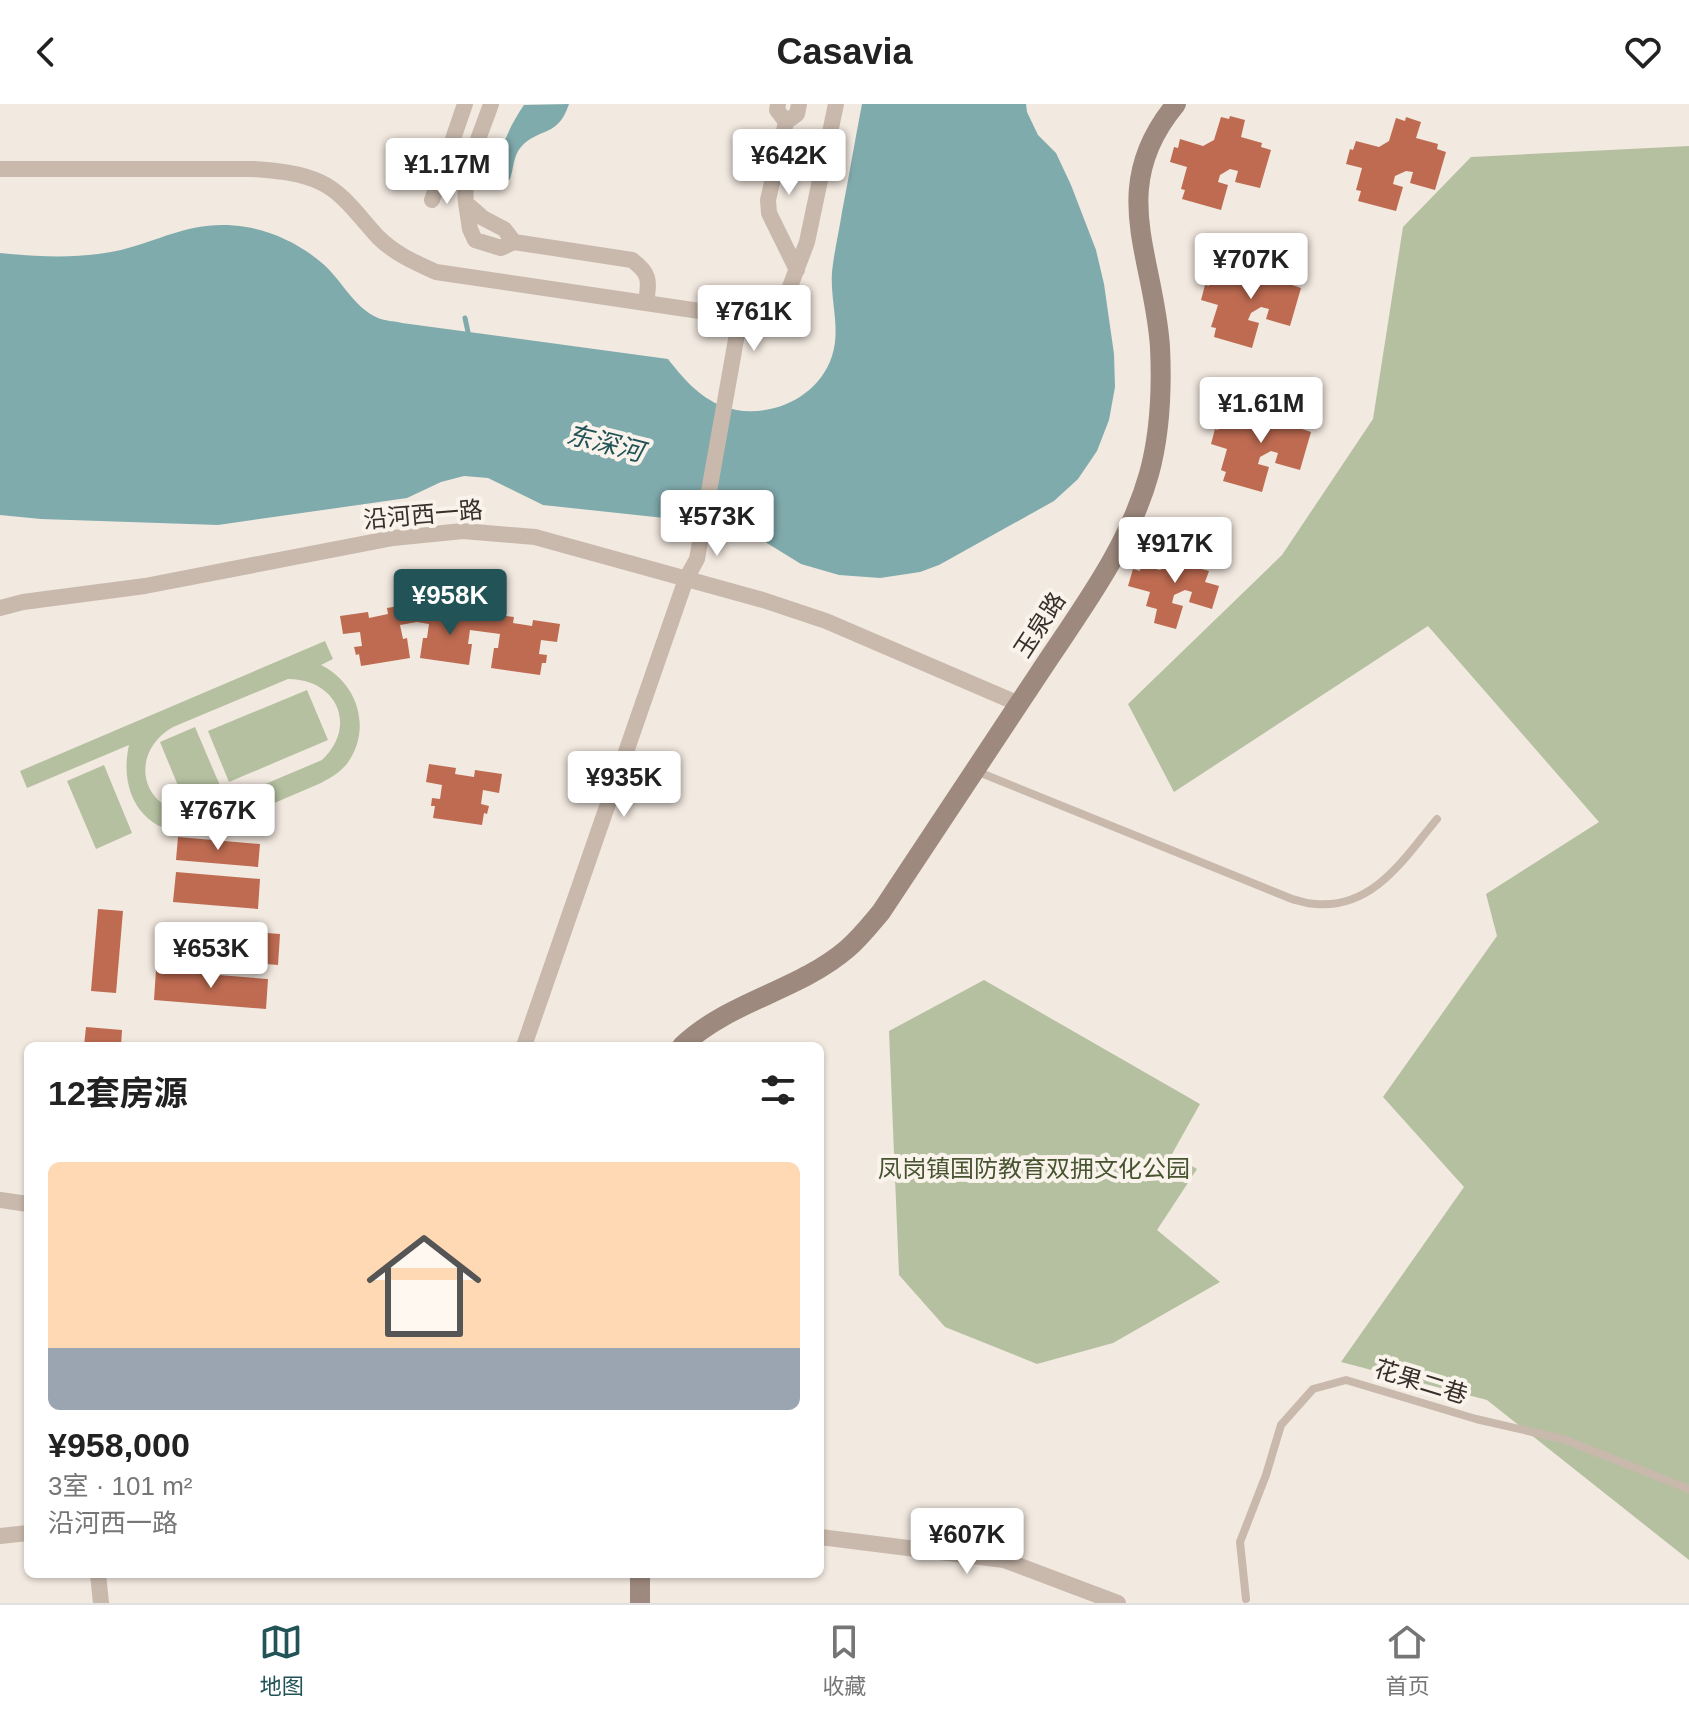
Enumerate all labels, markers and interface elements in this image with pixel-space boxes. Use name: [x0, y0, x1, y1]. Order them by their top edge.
icon: back: [24, 30, 68, 74]
icon: heart: [1621, 30, 1665, 74]
text: Casavia: [776, 31, 913, 72]
pin: ¥642K: [733, 129, 845, 197]
pin: ¥1.17M: [382, 138, 512, 206]
text: ¥642K: [751, 140, 827, 170]
text: ¥1.17M: [404, 149, 490, 179]
pin: ¥707K: [1195, 233, 1307, 301]
text: ¥707K: [1213, 244, 1289, 274]
pin: ¥761K: [698, 285, 810, 353]
text: ¥761K: [716, 296, 792, 326]
pin: ¥1.61M: [1196, 377, 1326, 445]
text: ¥1.61M: [1218, 388, 1304, 418]
water label: 东深河: [564, 419, 651, 468]
pin: ¥573K: [661, 490, 773, 558]
street label: 沿河西一路: [362, 496, 484, 533]
text: ¥573K: [679, 501, 755, 531]
pin: ¥917K: [1119, 517, 1231, 585]
text: ¥917K: [1137, 528, 1213, 558]
pin: ¥958K: [394, 569, 506, 637]
text: ¥958K: [412, 580, 488, 610]
street label: 玉泉路: [1009, 587, 1071, 662]
pin: ¥935K: [568, 751, 680, 819]
text: ¥935K: [586, 762, 662, 792]
pin: ¥767K: [162, 784, 274, 852]
text: ¥767K: [180, 795, 256, 825]
pin: ¥653K: [155, 922, 267, 990]
text: ¥653K: [173, 933, 249, 963]
icon: filters: [756, 1068, 800, 1112]
text: 12套房源: [48, 1074, 188, 1112]
park label: 凤岗镇国防教育双拥文化公园: [878, 1155, 1190, 1182]
icon: home: [352, 1214, 496, 1358]
street label: 花果二巷: [1371, 1355, 1471, 1408]
text: ¥958,000: [48, 1426, 190, 1464]
text: 3室 · 101 m²: [48, 1471, 193, 1501]
text: 沿河西一路: [48, 1508, 178, 1538]
pin: ¥607K: [911, 1508, 1023, 1576]
text: ¥607K: [929, 1519, 1005, 1549]
tab: 地图: [259, 1620, 304, 1700]
tab: 收藏: [822, 1620, 867, 1700]
tab: 首页: [1385, 1620, 1430, 1700]

